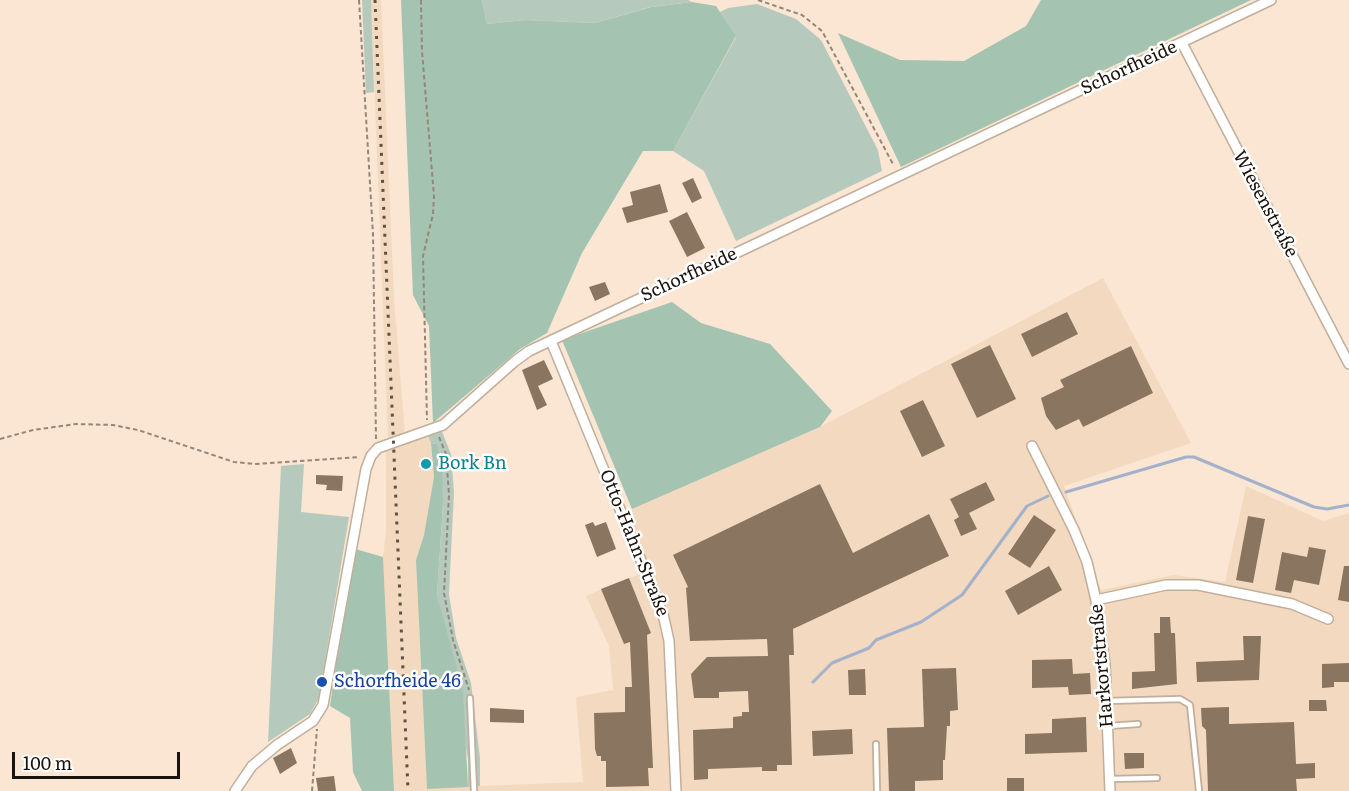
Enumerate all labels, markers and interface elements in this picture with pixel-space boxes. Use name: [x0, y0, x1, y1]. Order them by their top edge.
street label: Schorfheide: [1077, 36, 1181, 100]
street label: Wiesenstraße: [1228, 147, 1302, 261]
street label: Schorfheide: [637, 243, 741, 307]
place label: Bork Bn: [438, 453, 507, 475]
marker: Bork Bn: [419, 457, 433, 471]
street label: Otto-Hahn-Straße: [595, 466, 673, 620]
street label: Harkortstraße: [1086, 603, 1118, 729]
place label: Schorfheide 46: [334, 671, 461, 693]
marker: Schorfheide 46: [315, 675, 329, 689]
scale bar: [15, 740, 183, 778]
text: 100 m: [23, 749, 72, 776]

